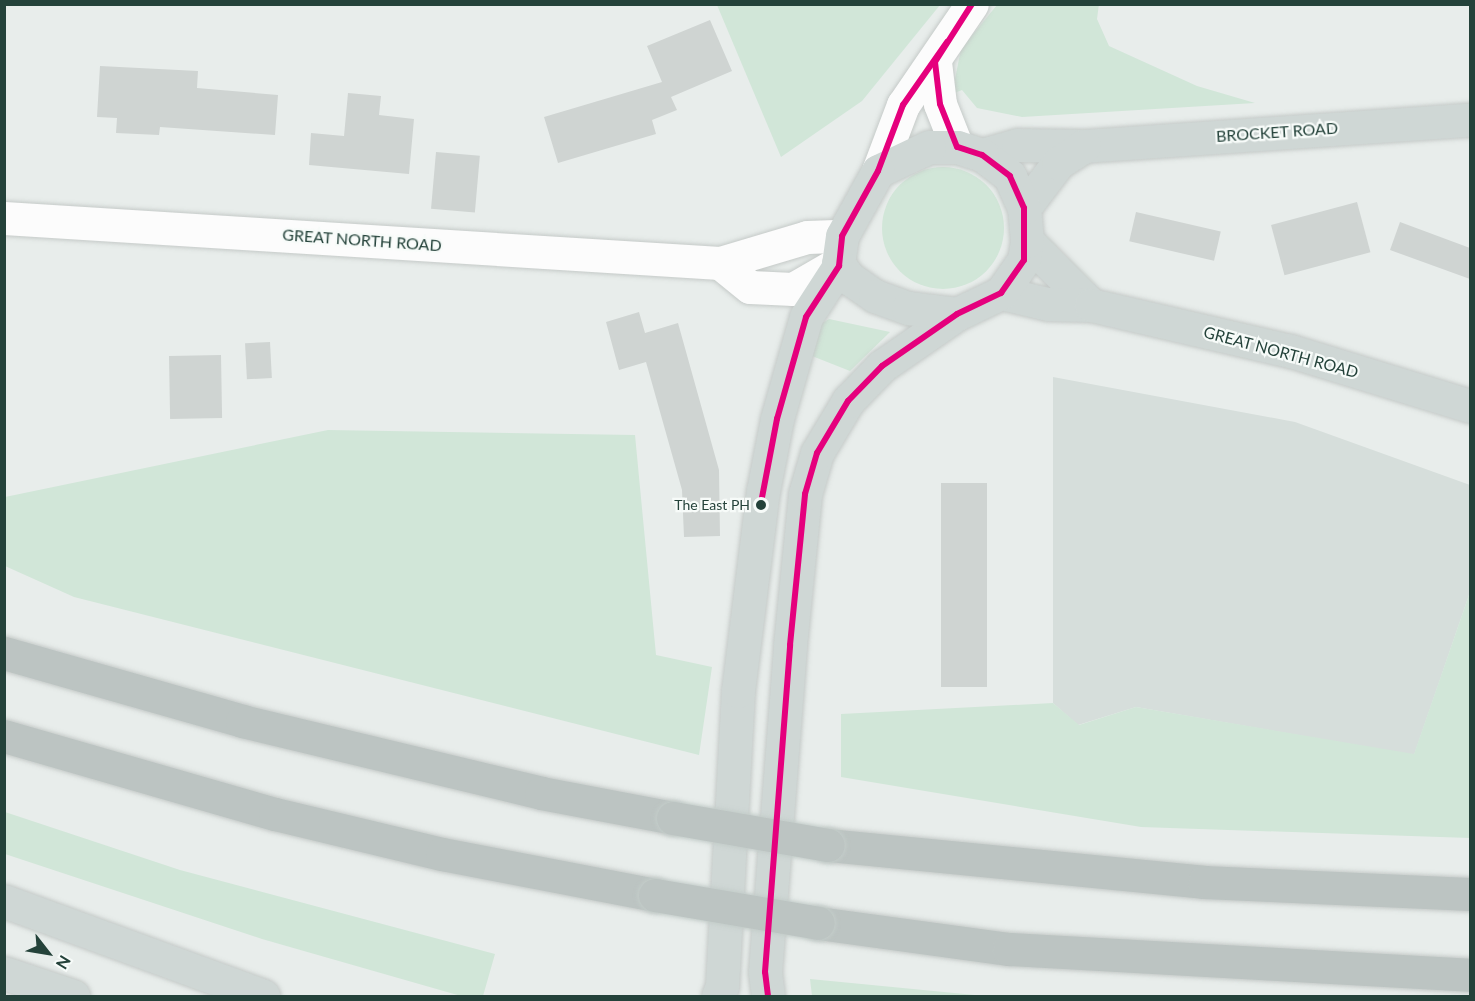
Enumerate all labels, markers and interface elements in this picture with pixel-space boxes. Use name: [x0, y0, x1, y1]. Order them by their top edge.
street label: BROCKET ROAD: [1215, 118, 1339, 146]
street label: GREAT NORTH ROAD: [282, 225, 442, 255]
street label: GREAT NORTH ROAD: [1201, 322, 1361, 382]
place label: The East PH: [674, 497, 750, 513]
marker: The East PH: [755, 499, 767, 511]
north arrow: [18, 923, 78, 983]
text: N: [53, 952, 75, 973]

